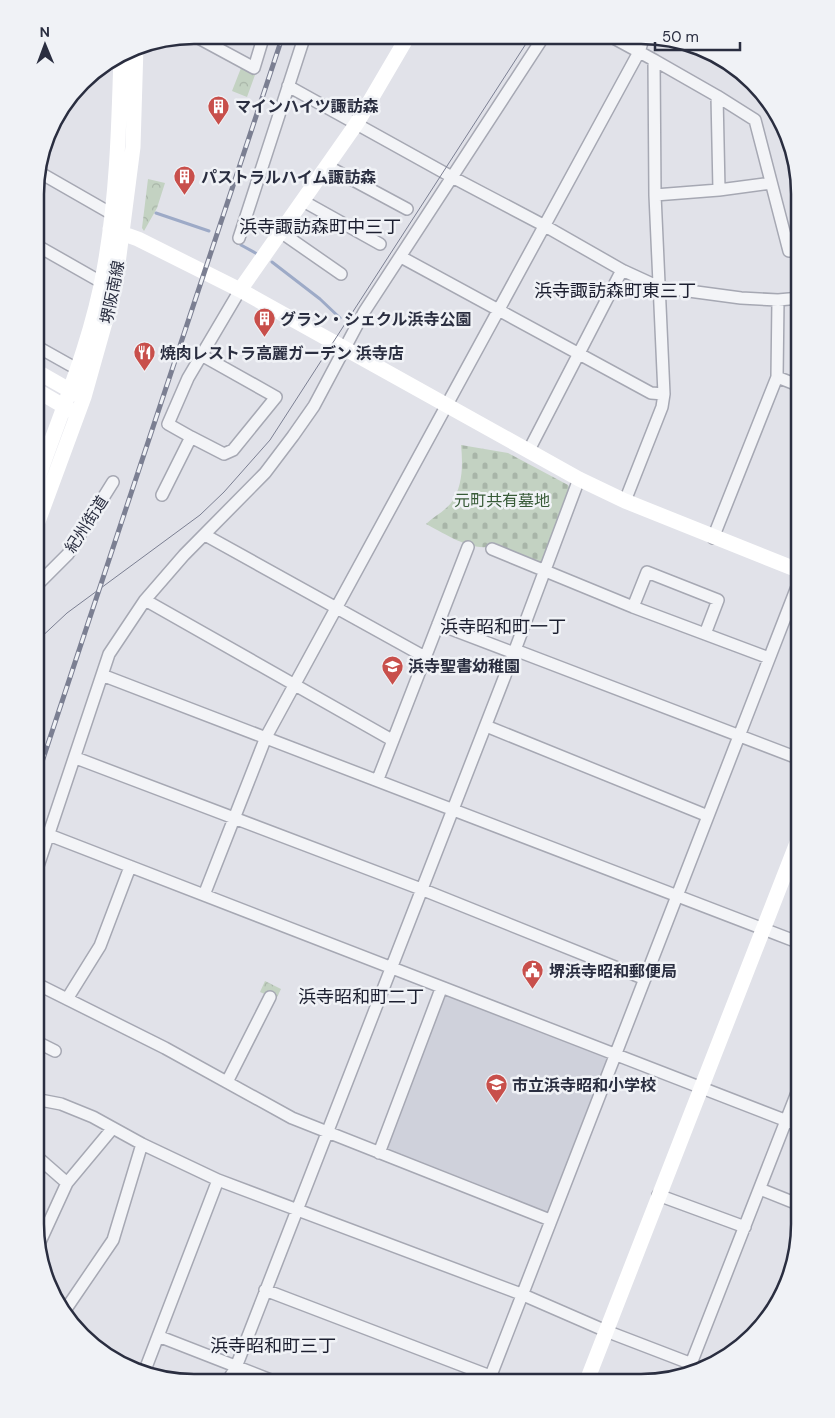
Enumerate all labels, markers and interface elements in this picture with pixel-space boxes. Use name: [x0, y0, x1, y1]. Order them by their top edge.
north arrow: [20, 20, 70, 70]
scale bar: [655, 20, 740, 52]
text: N: [40, 23, 50, 41]
text: 50 m: [662, 27, 699, 47]
building icon: マインハイツ諏訪森: [207, 94, 231, 125]
place label: マインハイツ諏訪森: [235, 96, 379, 117]
building icon: パストラルハイム諏訪森: [173, 165, 197, 196]
place label: パストラルハイム諏訪森: [201, 167, 376, 188]
district label: 浜寺諏訪森町中三丁: [239, 215, 401, 239]
street label: 堺阪南線: [96, 259, 129, 326]
district label: 浜寺諏訪森町東三丁: [534, 279, 696, 303]
building icon: グラン・シェクル浜寺公園: [252, 307, 276, 338]
place label: グラン・シェクル浜寺公園: [280, 309, 472, 330]
restaurant icon: 焼肉レストラ高麗ガーデン 浜寺店: [132, 341, 156, 372]
place label: 焼肉レストラ高麗ガーデン 浜寺店: [160, 343, 404, 364]
park label: 元町共有墓地: [454, 490, 550, 511]
street label: 紀州街道: [60, 492, 113, 557]
district label: 浜寺昭和町一丁: [440, 615, 566, 639]
school or university icon: 浜寺聖書幼稚園: [380, 654, 404, 685]
place label: 浜寺聖書幼稚園: [408, 656, 520, 677]
public building icon: 堺浜寺昭和郵便局: [521, 959, 545, 990]
place label: 堺浜寺昭和郵便局: [549, 961, 677, 982]
district label: 浜寺昭和町二丁: [298, 985, 424, 1009]
school or university icon: 市立浜寺昭和小学校: [484, 1073, 508, 1104]
place label: 市立浜寺昭和小学校: [512, 1075, 656, 1096]
district label: 浜寺昭和町三丁: [210, 1334, 336, 1358]

